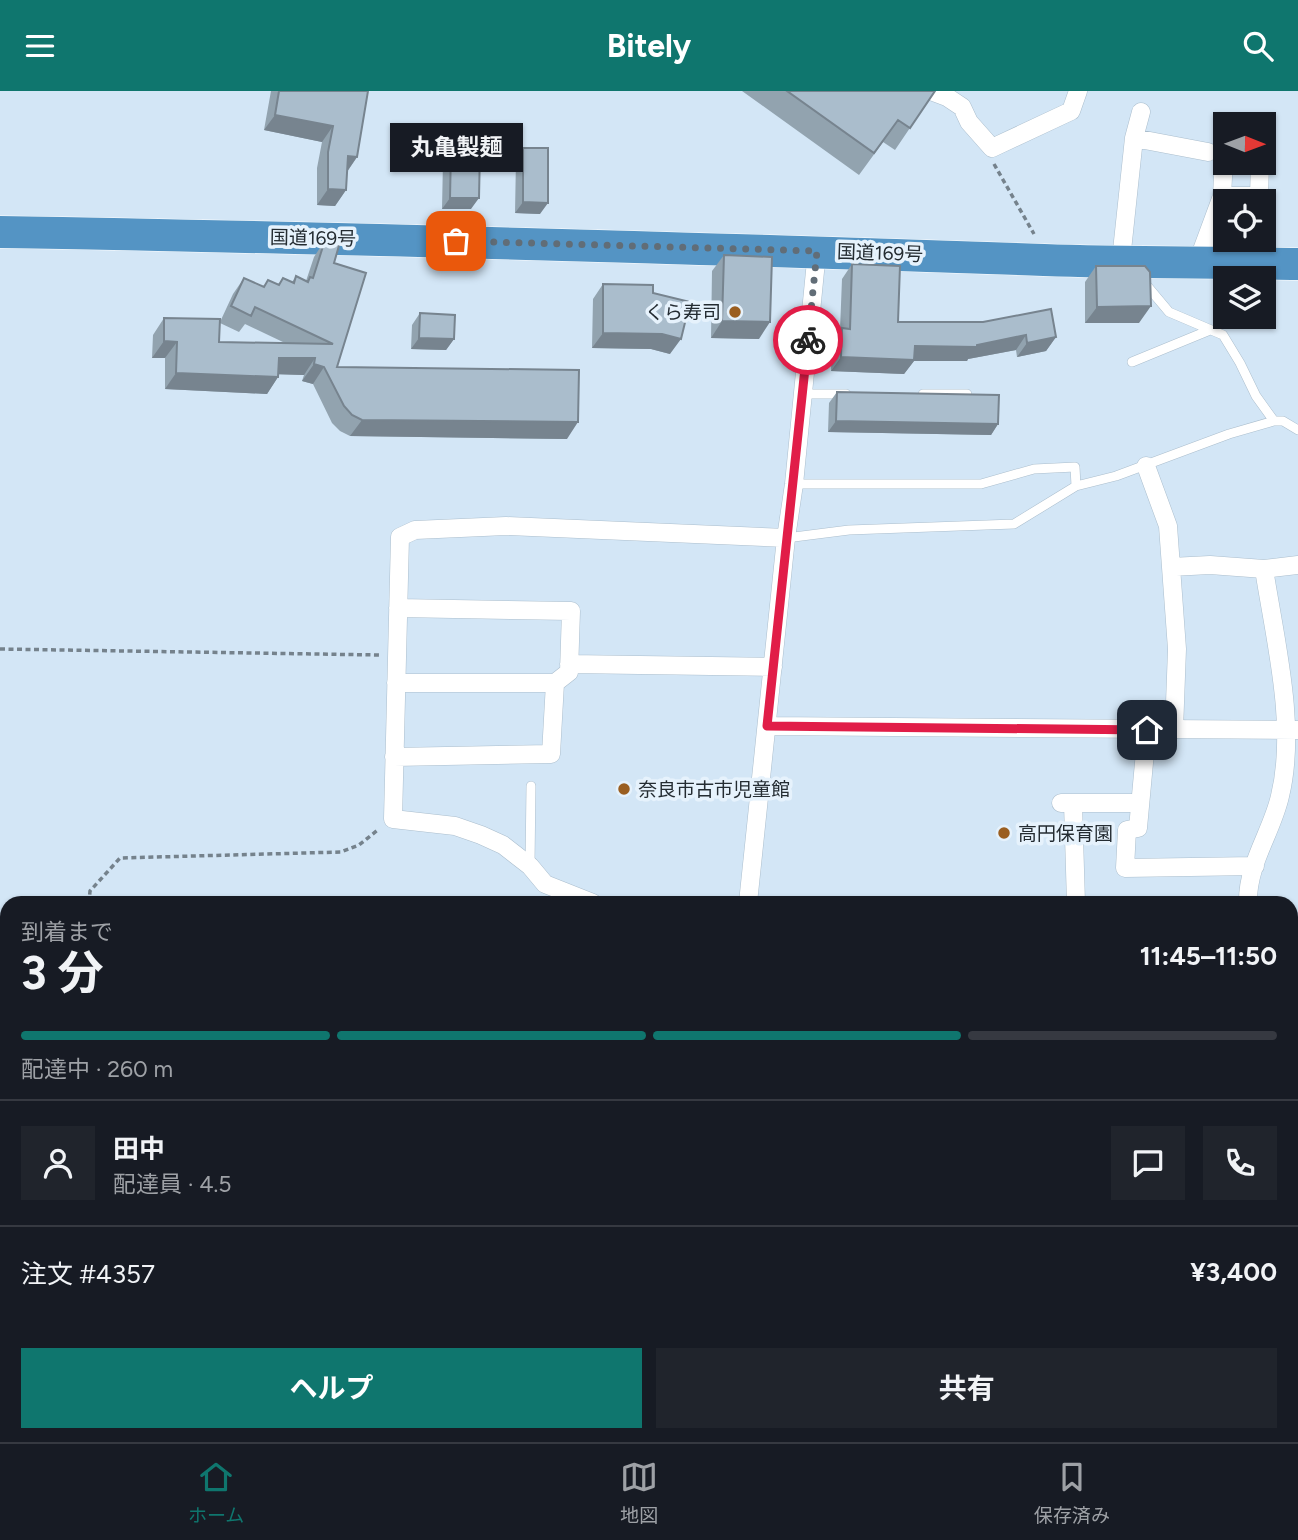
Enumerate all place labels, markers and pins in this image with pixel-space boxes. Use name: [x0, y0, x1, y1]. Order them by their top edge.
callout: 丸亀製麺: [390, 122, 522, 171]
pin: [426, 211, 486, 271]
place label: くら寿司: [645, 301, 721, 324]
marker: くら寿司: [727, 304, 743, 320]
pin: [1117, 700, 1177, 760]
place label: 奈良市古市児童館: [638, 778, 790, 801]
marker: 奈良市古市児童館: [616, 781, 632, 797]
place label: 高円保育園: [1018, 822, 1113, 845]
marker: 高円保育園: [996, 825, 1012, 841]

